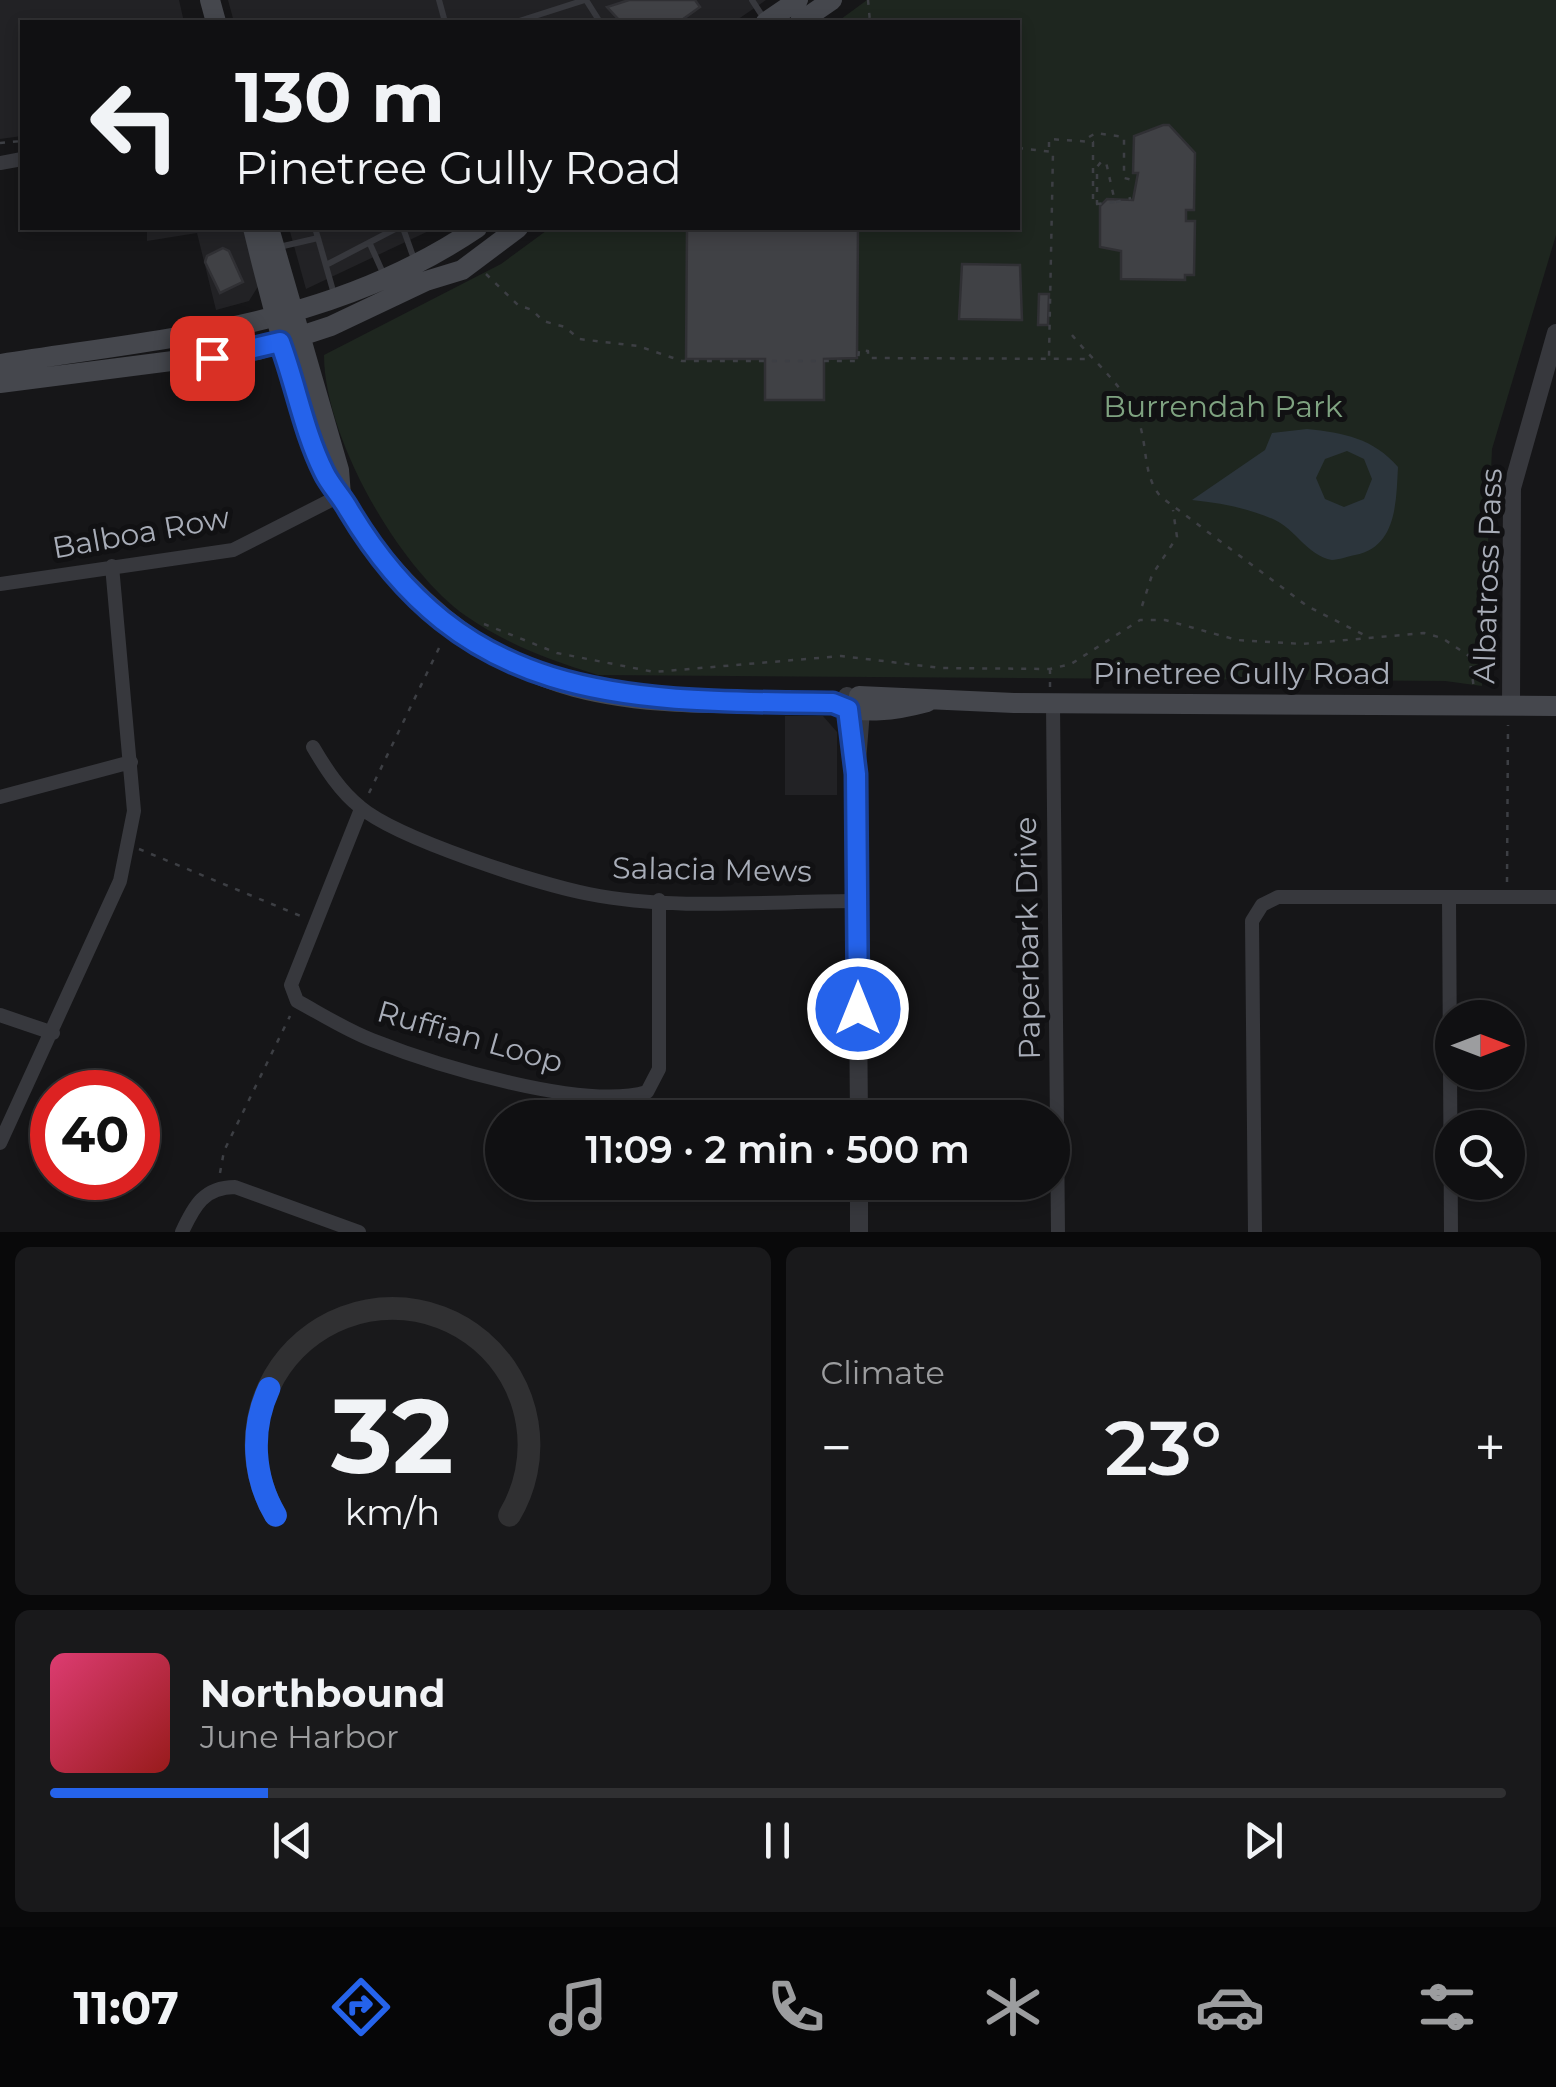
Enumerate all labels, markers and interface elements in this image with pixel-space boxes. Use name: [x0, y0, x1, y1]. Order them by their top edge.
text: 130 m: [235, 54, 445, 140]
icon: left: [70, 60, 200, 190]
text: Pinetree Gully Road: [235, 140, 682, 195]
pin: [170, 316, 255, 401]
icon: arrive: [185, 331, 240, 386]
park label: Burrendah Park: [1103, 388, 1343, 425]
street label: Albatross Pass: [1465, 468, 1510, 684]
street label: Balboa Row: [49, 499, 233, 566]
street label: Pinetree Gully Road: [1093, 655, 1391, 692]
street label: Paperbark Drive: [1007, 816, 1048, 1060]
street label: Salacia Mews: [612, 849, 812, 890]
position arrow: [806, 957, 910, 1061]
street label: Ruffian Loop: [373, 992, 567, 1081]
north arrow: [1435, 1000, 1525, 1090]
map controls: [1435, 1000, 1525, 1200]
speed limit sign: 40: [30, 1070, 160, 1200]
button: search: [1435, 1110, 1525, 1200]
text: 11:09 · 2 min · 500 m: [585, 1126, 970, 1173]
text: Climate: [821, 1353, 945, 1392]
text: 32: [331, 1372, 454, 1499]
text: 23°: [1104, 1402, 1222, 1494]
text: −: [821, 1414, 852, 1481]
text: +: [1474, 1414, 1506, 1481]
text: km/h: [345, 1490, 440, 1534]
text: Northbound: [200, 1670, 445, 1717]
text: June Harbor: [200, 1717, 399, 1756]
icon: previous: [265, 1813, 320, 1868]
icon: pause: [750, 1813, 805, 1868]
icon: next: [1236, 1813, 1291, 1868]
icon: directions: [326, 1972, 396, 2042]
icon: music: [543, 1972, 613, 2042]
icon: phone: [761, 1972, 831, 2042]
icon: climate: [978, 1972, 1048, 2042]
icon: car: [1195, 1972, 1265, 2042]
icon: filters: [1412, 1972, 1482, 2042]
text: 11:07: [74, 1980, 179, 2035]

